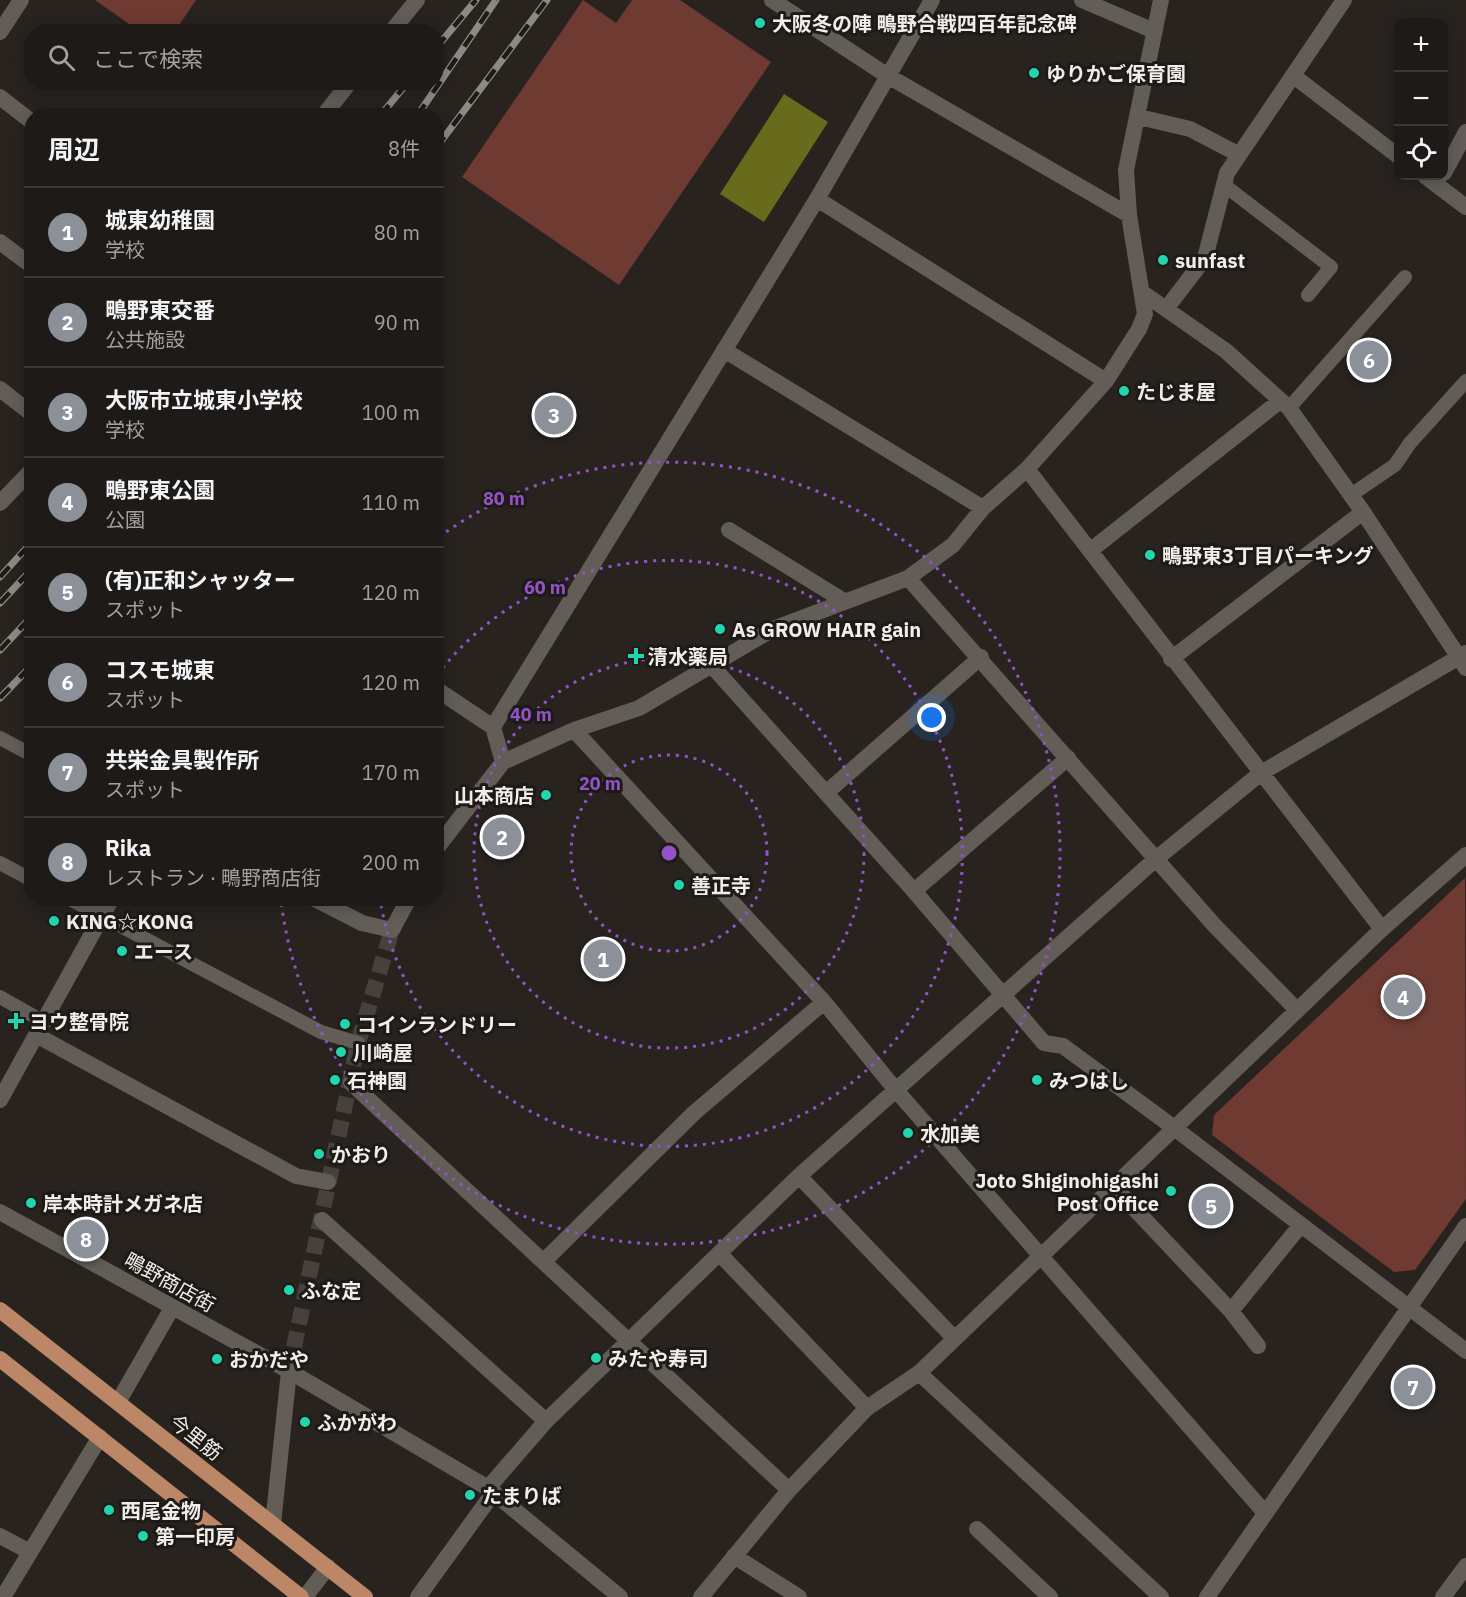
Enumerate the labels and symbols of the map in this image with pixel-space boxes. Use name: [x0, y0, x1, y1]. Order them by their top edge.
place label: 大阪冬の陣 鴫野合戦四百年記念碑: [772, 10, 1077, 37]
marker: 大阪冬の陣 鴫野合戦四百年記念碑: [753, 16, 767, 30]
place label: ゆりかご保育園: [1046, 60, 1186, 87]
marker: ゆりかご保育園: [1027, 66, 1041, 80]
place label: sunfast: [1175, 247, 1245, 274]
marker: sunfast: [1156, 253, 1170, 267]
pin: 6: [1350, 338, 1388, 382]
place label: たじま屋: [1136, 378, 1216, 405]
marker: たじま屋: [1117, 384, 1131, 398]
pin: 3: [534, 392, 574, 438]
text: 80 m: [483, 487, 525, 510]
place label: 鴫野東3丁目パーキング: [1162, 542, 1373, 569]
marker: 鴫野東3丁目パーキング: [1143, 548, 1157, 562]
text: 60 m: [524, 576, 566, 599]
place label: As GROW HAIR gain: [732, 616, 921, 643]
marker: As GROW HAIR gain: [713, 622, 727, 636]
place label: 清水薬局: [648, 643, 728, 670]
marker: 清水薬局: [629, 649, 643, 663]
text: 40 m: [510, 703, 552, 726]
your location: [917, 703, 946, 732]
text: 20 m: [579, 772, 621, 795]
place label: 山本商店: [454, 782, 534, 809]
marker: 山本商店: [539, 788, 553, 802]
pin: 2: [482, 814, 522, 860]
centre of rings: [659, 843, 679, 863]
place label: 善正寺: [691, 872, 751, 899]
marker: 善正寺: [672, 878, 686, 892]
place label: KING☆KONG: [66, 908, 194, 935]
marker: KING☆KONG: [47, 914, 61, 928]
pin: 1: [584, 936, 622, 982]
place label: エース: [134, 938, 193, 965]
marker: エース: [115, 944, 129, 958]
pin: 4: [1384, 974, 1422, 1020]
place label: ヨウ整骨院: [29, 1008, 129, 1035]
place label: コインランドリー: [357, 1011, 517, 1038]
marker: ヨウ整骨院: [7, 1012, 25, 1030]
marker: コインランドリー: [338, 1017, 352, 1031]
place label: 川崎屋: [353, 1039, 413, 1066]
marker: 川崎屋: [334, 1045, 348, 1059]
place label: 石神園: [347, 1067, 407, 1094]
place label: みつはし: [1049, 1067, 1129, 1094]
marker: 石神園: [328, 1073, 342, 1087]
marker: みつはし: [1030, 1073, 1044, 1087]
place label: 水加美: [920, 1120, 980, 1147]
marker: 水加美: [901, 1126, 915, 1140]
place label: かおり: [331, 1141, 391, 1168]
marker: かおり: [312, 1147, 326, 1161]
place label: Joto Shiginohigashi Post Office: [975, 1167, 1159, 1217]
marker: Joto Shiginohigashi Post Office: [1164, 1184, 1178, 1198]
pin: 5: [1192, 1184, 1230, 1228]
place label: 岸本時計メガネ店: [43, 1190, 203, 1217]
marker: 岸本時計メガネ店: [24, 1196, 38, 1210]
pin: 8: [66, 1216, 106, 1262]
street label: 鴫野商店街: [120, 1246, 220, 1318]
place label: ふな定: [301, 1277, 361, 1304]
marker: ふな定: [282, 1283, 296, 1297]
place label: みたや寿司: [608, 1345, 708, 1372]
place label: おかだや: [229, 1346, 309, 1373]
marker: みたや寿司: [589, 1351, 603, 1365]
marker: おかだや: [210, 1352, 224, 1366]
pin: 7: [1394, 1364, 1432, 1410]
street label: 今里筋: [164, 1408, 228, 1466]
place label: ふかがわ: [317, 1409, 397, 1436]
marker: ふかがわ: [298, 1415, 312, 1429]
place label: たまりば: [482, 1482, 561, 1509]
marker: たまりば: [463, 1488, 477, 1502]
place label: 西尾金物: [121, 1497, 201, 1524]
marker: 西尾金物: [102, 1503, 116, 1517]
place label: 第一印房: [155, 1523, 235, 1550]
marker: 第一印房: [136, 1529, 150, 1543]

